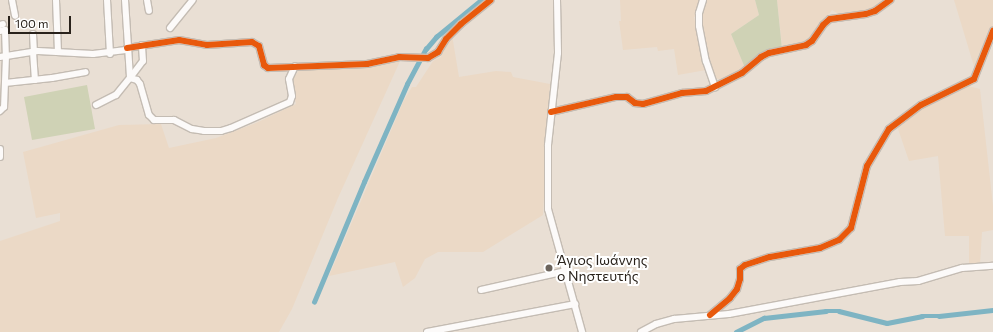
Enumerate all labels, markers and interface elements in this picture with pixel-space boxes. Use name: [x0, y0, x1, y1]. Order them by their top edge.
scale bar: [10, 8, 73, 34]
text: 100 m: [15, 16, 49, 30]
place label: Άγιος Ιωάννης ο Νηστευτής: [557, 252, 648, 284]
marker: Άγιος Ιωάννης ο Νηστευτής: [544, 263, 554, 273]

